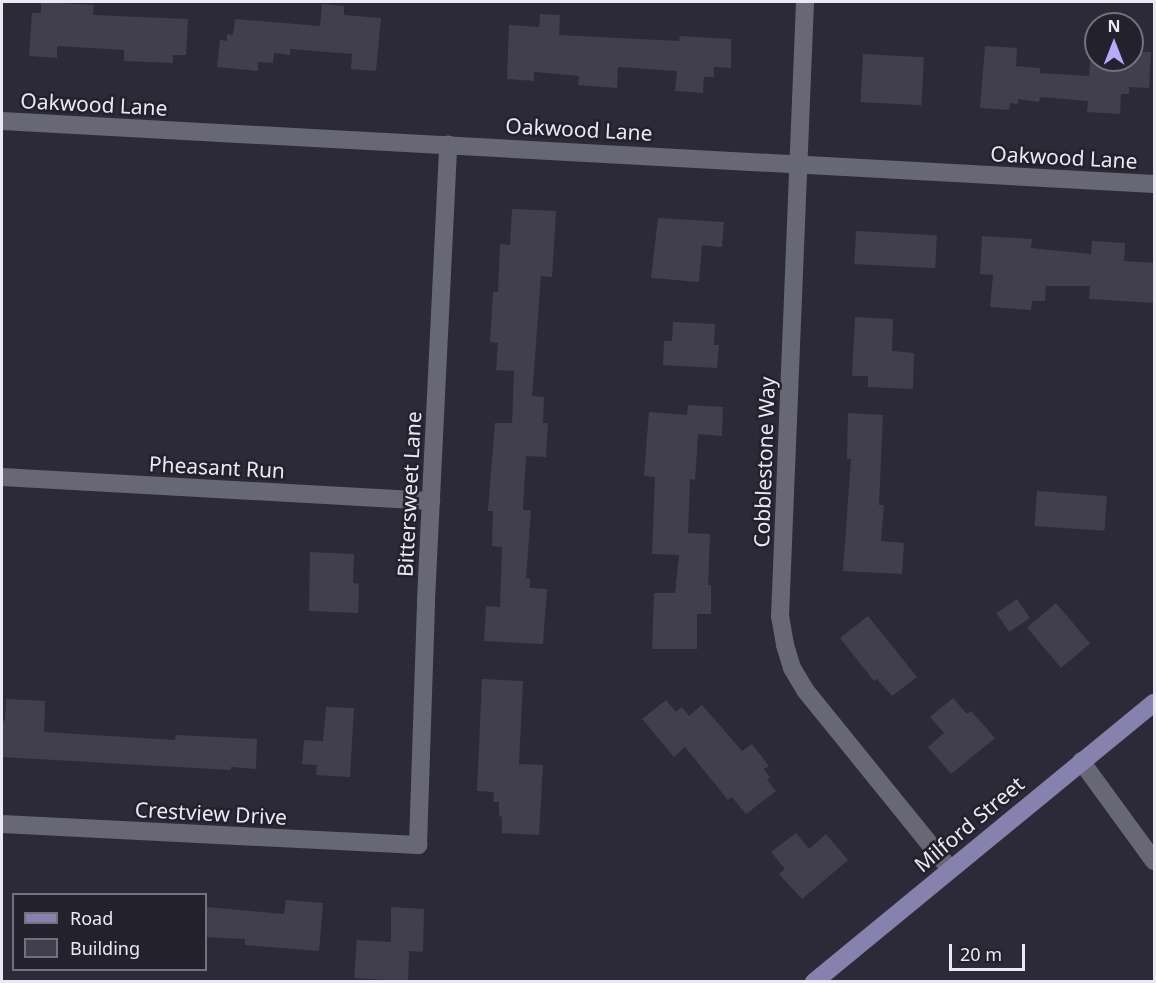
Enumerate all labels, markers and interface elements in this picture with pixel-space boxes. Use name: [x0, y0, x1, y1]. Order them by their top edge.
north arrow: [1084, 12, 1144, 72]
text: N: [1107, 15, 1121, 37]
street label: Oakwood Lane: [20, 88, 168, 120]
street label: Oakwood Lane: [505, 113, 653, 145]
street label: Oakwood Lane: [990, 141, 1138, 173]
street label: Cobblestone Way: [748, 376, 780, 548]
street label: Bittersweet Lane: [392, 411, 426, 577]
street label: Pheasant Run: [148, 451, 286, 483]
street label: Milford Street: [909, 771, 1029, 877]
street label: Crestview Drive: [134, 796, 288, 830]
legend: [12, 893, 207, 971]
text: Road: [70, 906, 113, 930]
scale bar: [952, 932, 1028, 970]
text: Building: [70, 936, 140, 960]
text: 20 m: [960, 942, 1002, 966]

